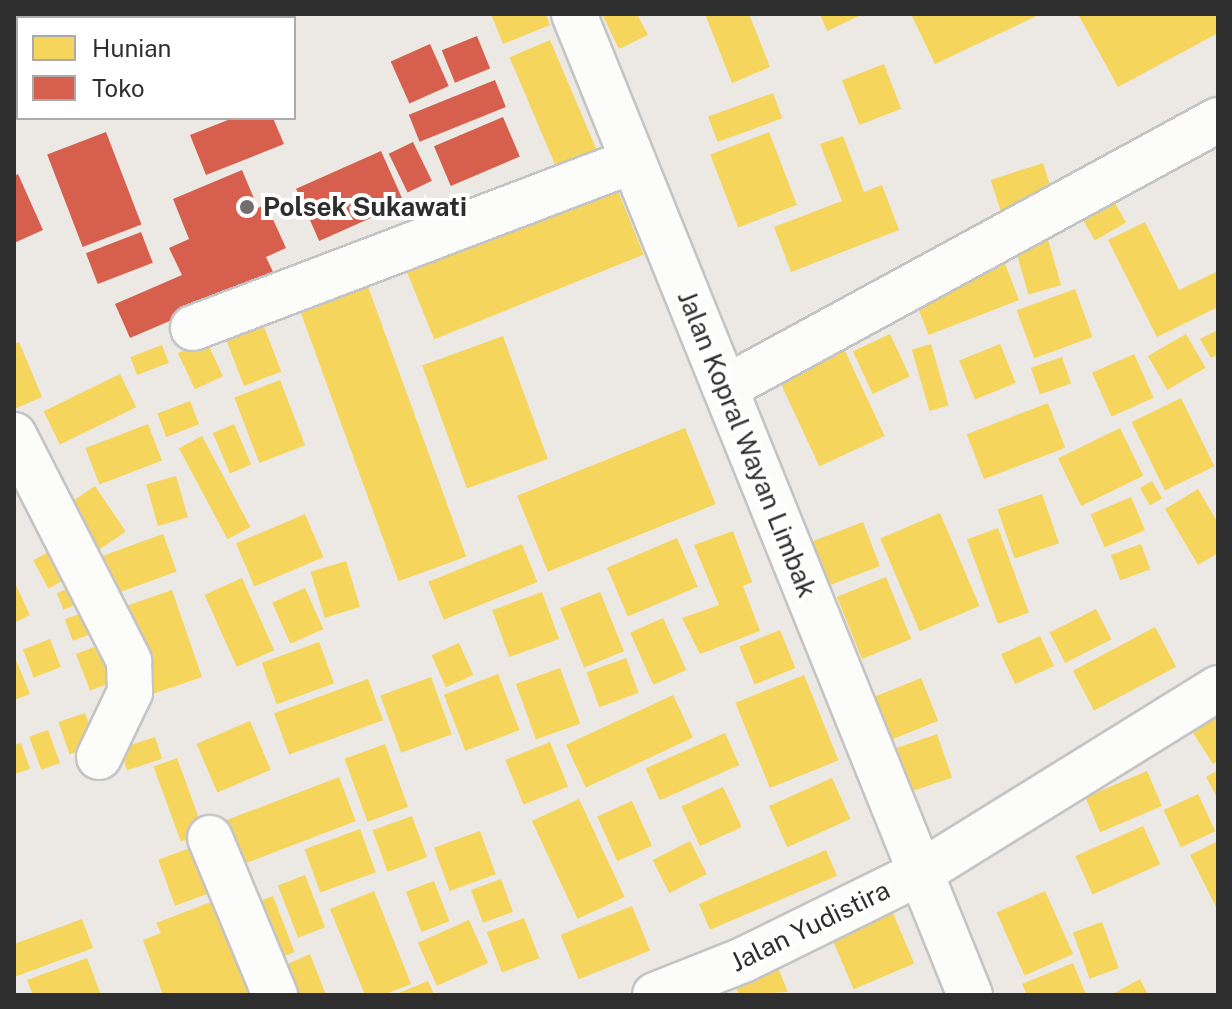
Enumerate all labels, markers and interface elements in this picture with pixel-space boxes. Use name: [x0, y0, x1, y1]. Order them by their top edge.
legend: [16, 16, 296, 120]
text: Hunian: [92, 34, 171, 62]
text: Toko: [92, 74, 145, 102]
place label: Polsek Sukawati: [263, 191, 467, 223]
marker: Polsek Sukawati: [238, 198, 256, 216]
street label: Jalan Kopral Wayan Limbak: [671, 286, 823, 602]
street label: Jalan Yudistira: [725, 874, 895, 978]

